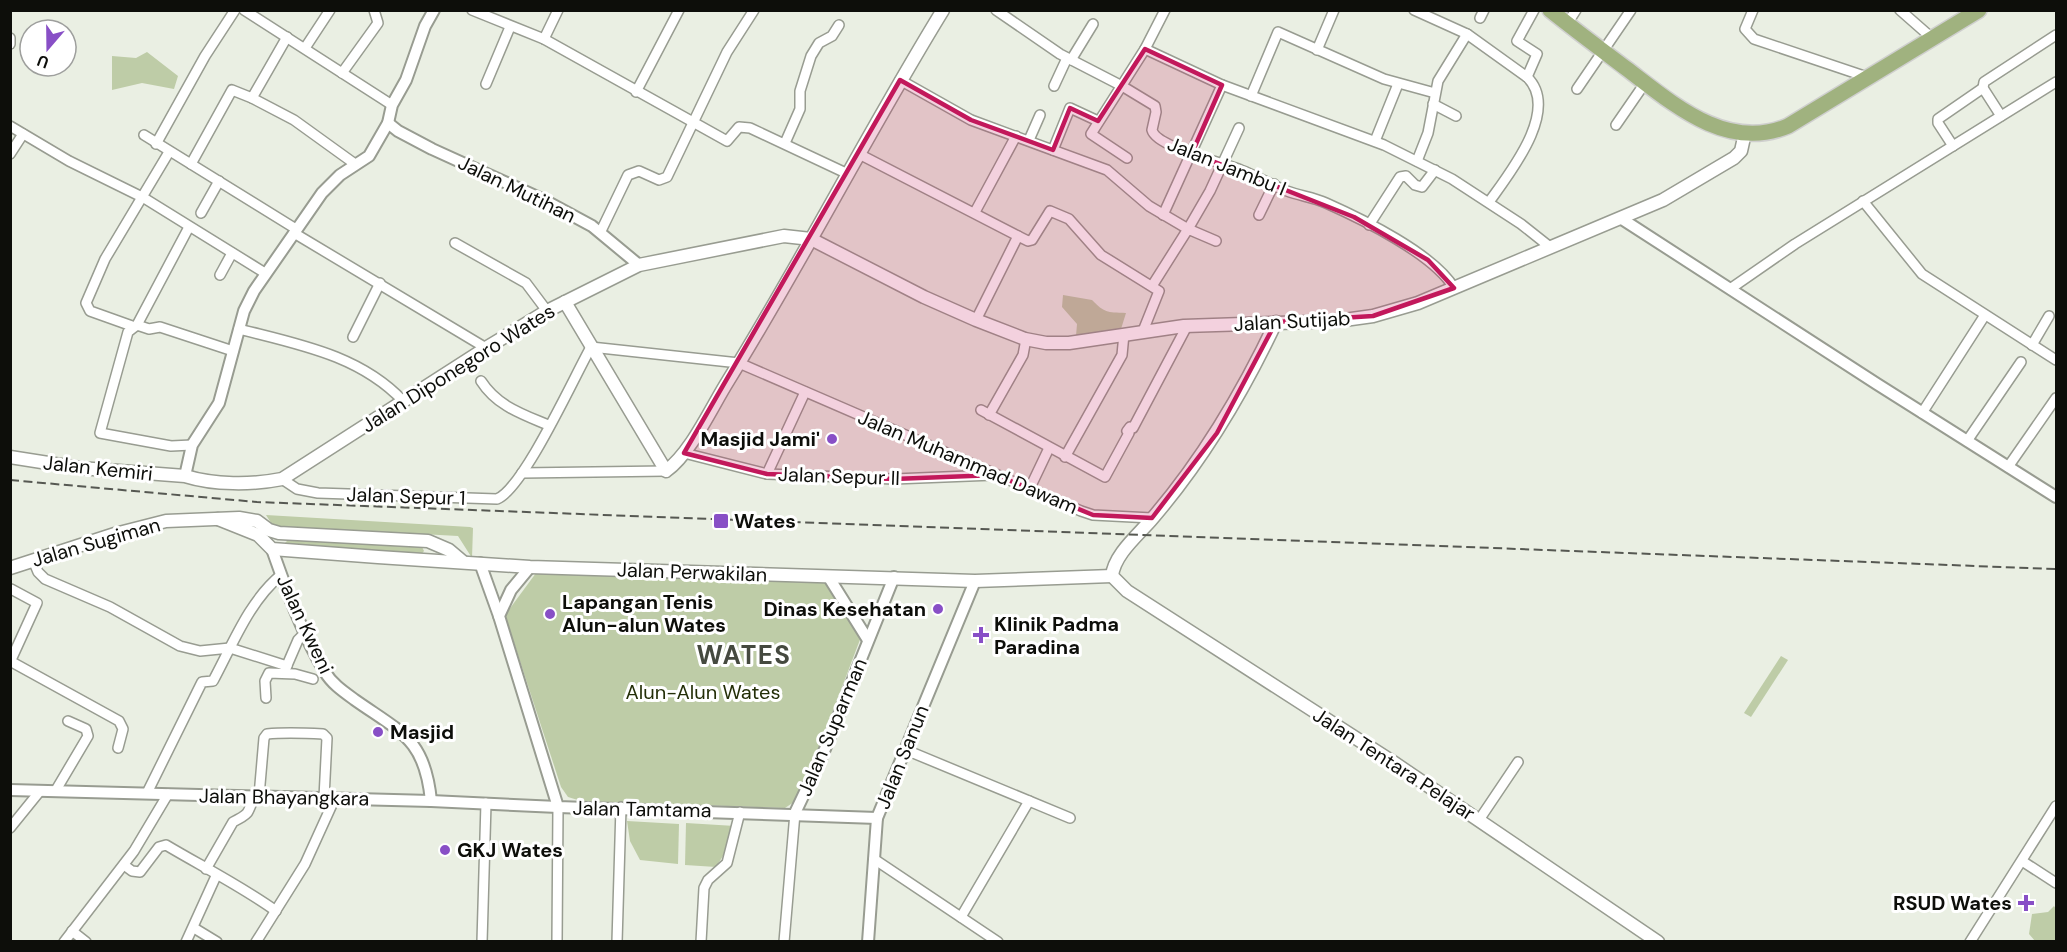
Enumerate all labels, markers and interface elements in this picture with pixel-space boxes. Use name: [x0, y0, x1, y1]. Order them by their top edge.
north arrow: [18, 18, 78, 78]
text: U: [34, 50, 52, 73]
street label: Jalan Jambu I: [1164, 130, 1290, 202]
street label: Jalan Mutihan: [454, 149, 580, 229]
street label: Jalan Diponegoro Wates: [356, 298, 560, 438]
street label: Jalan Sutijab: [1233, 305, 1351, 337]
street label: Jalan Muhammad Dawam: [854, 404, 1082, 520]
place label: Masjid Jami': [700, 426, 820, 452]
marker: Masjid Jami': [825, 432, 839, 446]
street label: Jalan Kemiri: [42, 449, 154, 487]
street label: Jalan Sepur II: [778, 461, 900, 491]
street label: Jalan Sepur 1: [346, 481, 466, 511]
place label: Wates: [734, 508, 796, 534]
street label: Jalan Sugiman: [29, 511, 163, 573]
marker: Wates: [712, 512, 730, 530]
street label: Jalan Perwakilan: [616, 556, 768, 588]
street label: Jalan Kweni: [271, 570, 339, 678]
place label: Lapangan Tenis Alun-alun Wates: [562, 589, 726, 638]
place label: Dinas Kesehatan: [763, 596, 926, 622]
marker: Dinas Kesehatan: [931, 602, 945, 616]
marker: Lapangan Tenis Alun-alun Wates: [543, 607, 557, 621]
place label: Klinik Padma Paradina: [994, 611, 1119, 660]
marker: Klinik Padma Paradina: [972, 626, 990, 644]
district label: WATES: [696, 638, 792, 672]
street label: Jalan Suparman: [791, 654, 873, 800]
park label: Alun-Alun Wates: [626, 679, 780, 705]
street label: Jalan Sanun: [869, 701, 935, 813]
street label: Jalan Tentara Pelajar: [1308, 702, 1480, 826]
place label: Masjid: [390, 719, 454, 745]
marker: Masjid: [371, 725, 385, 739]
street label: Jalan Bhayangkara: [199, 783, 369, 811]
street label: Jalan Tamtama: [572, 795, 712, 823]
place label: GKJ Wates: [457, 837, 563, 863]
marker: GKJ Wates: [438, 843, 452, 857]
place label: RSUD Wates: [1893, 890, 2012, 916]
marker: RSUD Wates: [2017, 894, 2035, 912]

